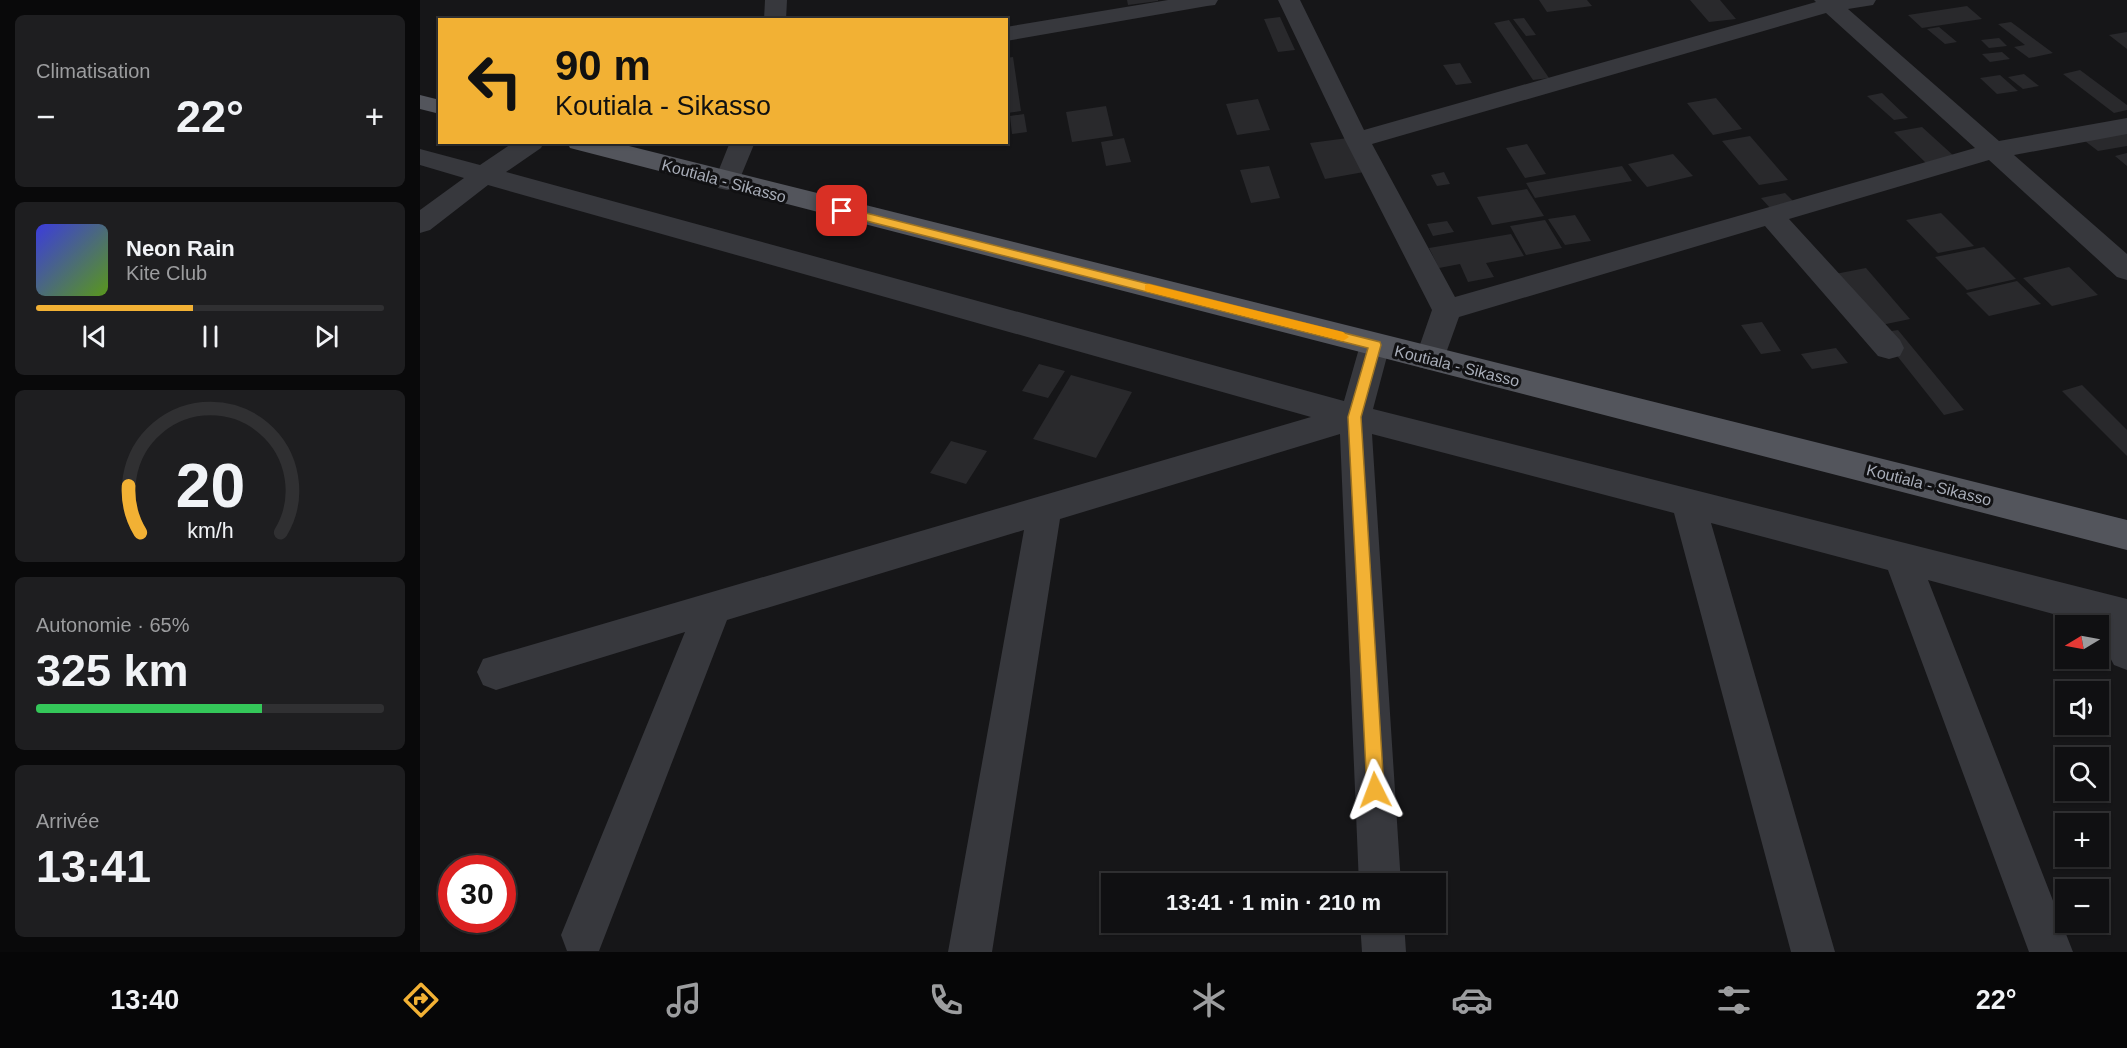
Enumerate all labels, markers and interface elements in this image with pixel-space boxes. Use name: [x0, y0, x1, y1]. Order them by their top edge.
icon: left: [456, 42, 534, 120]
text: 90 m: [555, 42, 651, 89]
text: Climatisation: [36, 60, 150, 82]
text: 22°: [176, 91, 244, 142]
text: Koutiala - Sikasso: [555, 91, 771, 121]
text: −: [36, 98, 55, 135]
text: +: [365, 98, 384, 135]
street label: Koutiala - Sikasso: [660, 156, 788, 206]
pin: [816, 185, 867, 236]
icon: arrive: [825, 194, 858, 227]
text: Neon Rain: [126, 236, 235, 261]
text: Kite Club: [126, 262, 207, 284]
icon: previous: [78, 320, 111, 353]
icon: pause: [194, 320, 227, 353]
icon: next: [310, 320, 343, 353]
street label: Koutiala - Sikasso: [1393, 342, 1521, 390]
text: 20: [175, 451, 245, 520]
street label: Koutiala - Sikasso: [1865, 461, 1993, 509]
text: km/h: [187, 519, 233, 543]
text: Autonomie · 65%: [36, 614, 189, 636]
north arrow: [2055, 615, 2109, 669]
map controls: [2055, 615, 2109, 933]
text: 325 km: [36, 645, 189, 696]
button: sound: [2055, 681, 2109, 735]
button: search: [2055, 747, 2109, 801]
position arrow: [1343, 758, 1407, 822]
text: Arrivée: [36, 810, 99, 832]
button: +: [2055, 813, 2109, 867]
text: 13:41: [36, 841, 151, 892]
speed limit sign: 30: [438, 855, 516, 933]
button: −: [2055, 879, 2109, 933]
text: 13:41 · 1 min · 210 m: [1166, 890, 1381, 915]
icon: directions: [400, 979, 442, 1021]
icon: music: [663, 979, 705, 1021]
icon: phone: [925, 979, 967, 1021]
icon: climate: [1188, 979, 1230, 1021]
icon: car: [1451, 979, 1493, 1021]
icon: filters: [1713, 979, 1755, 1021]
text: 13:40: [110, 985, 179, 1015]
text: 22°: [1976, 985, 2017, 1015]

